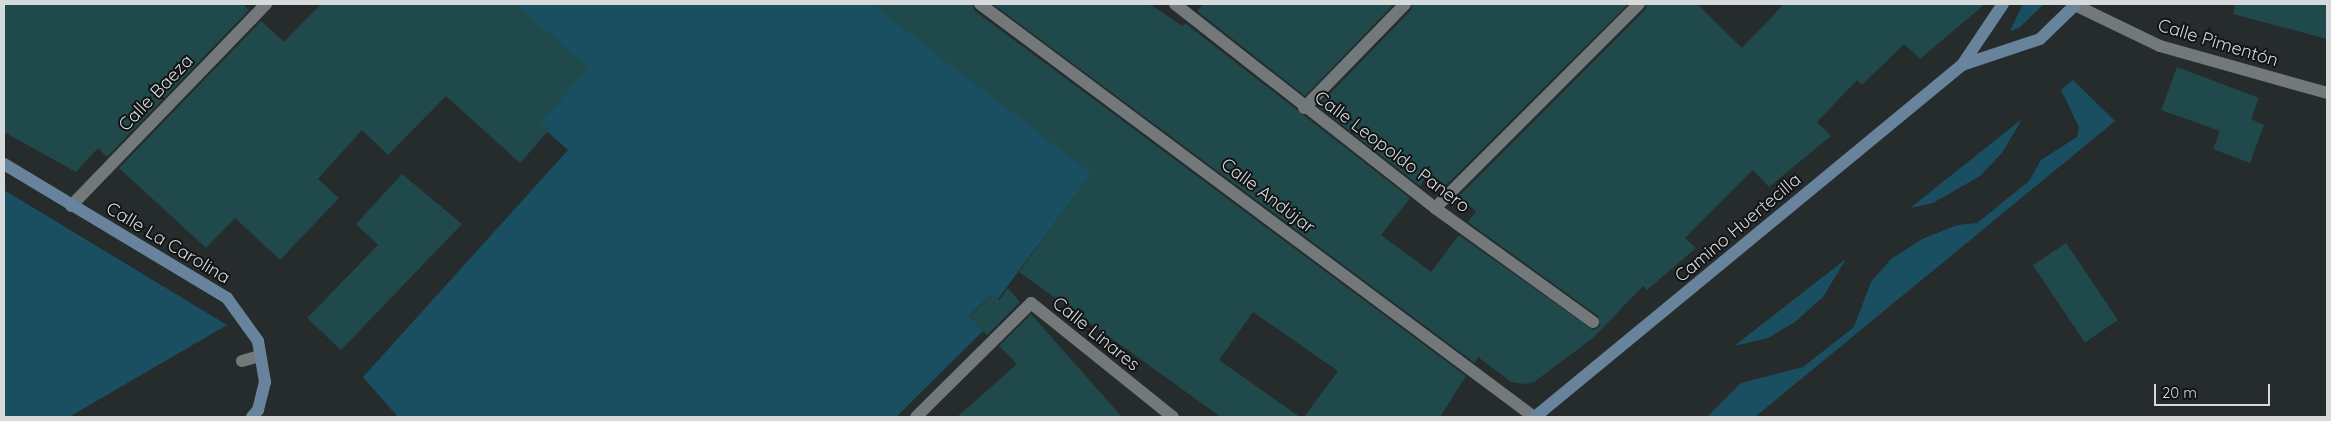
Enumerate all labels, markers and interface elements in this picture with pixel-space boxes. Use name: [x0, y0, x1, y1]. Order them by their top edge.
street label: Calle Pimentón: [2155, 14, 2281, 72]
street label: Calle Baeza: [114, 50, 198, 136]
street label: Calle Leopoldo Panero: [1310, 87, 1474, 217]
street label: Calle Andújar: [1217, 154, 1319, 238]
street label: Camino Huertecilla: [1671, 169, 1805, 287]
street label: Calle La Carolina: [102, 198, 234, 288]
street label: Calle Linares: [1048, 292, 1144, 376]
scale bar: [2156, 374, 2272, 406]
text: 20 m: [2162, 383, 2197, 402]

